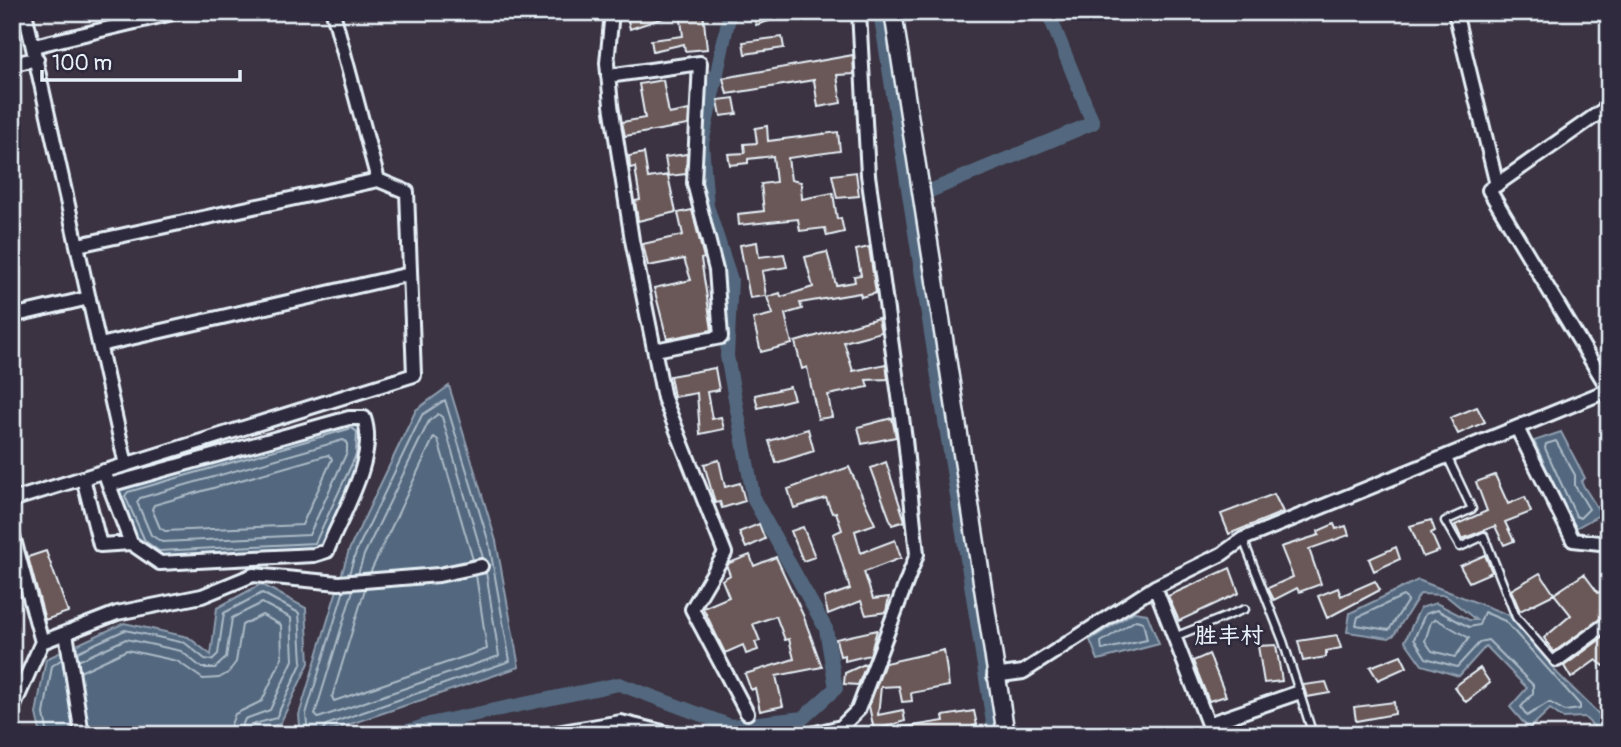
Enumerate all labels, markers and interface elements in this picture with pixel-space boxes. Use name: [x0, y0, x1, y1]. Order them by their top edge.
scale bar: [42, 38, 240, 82]
text: 100 m: [52, 50, 112, 77]
district label: 胜丰村: [1195, 621, 1264, 650]

